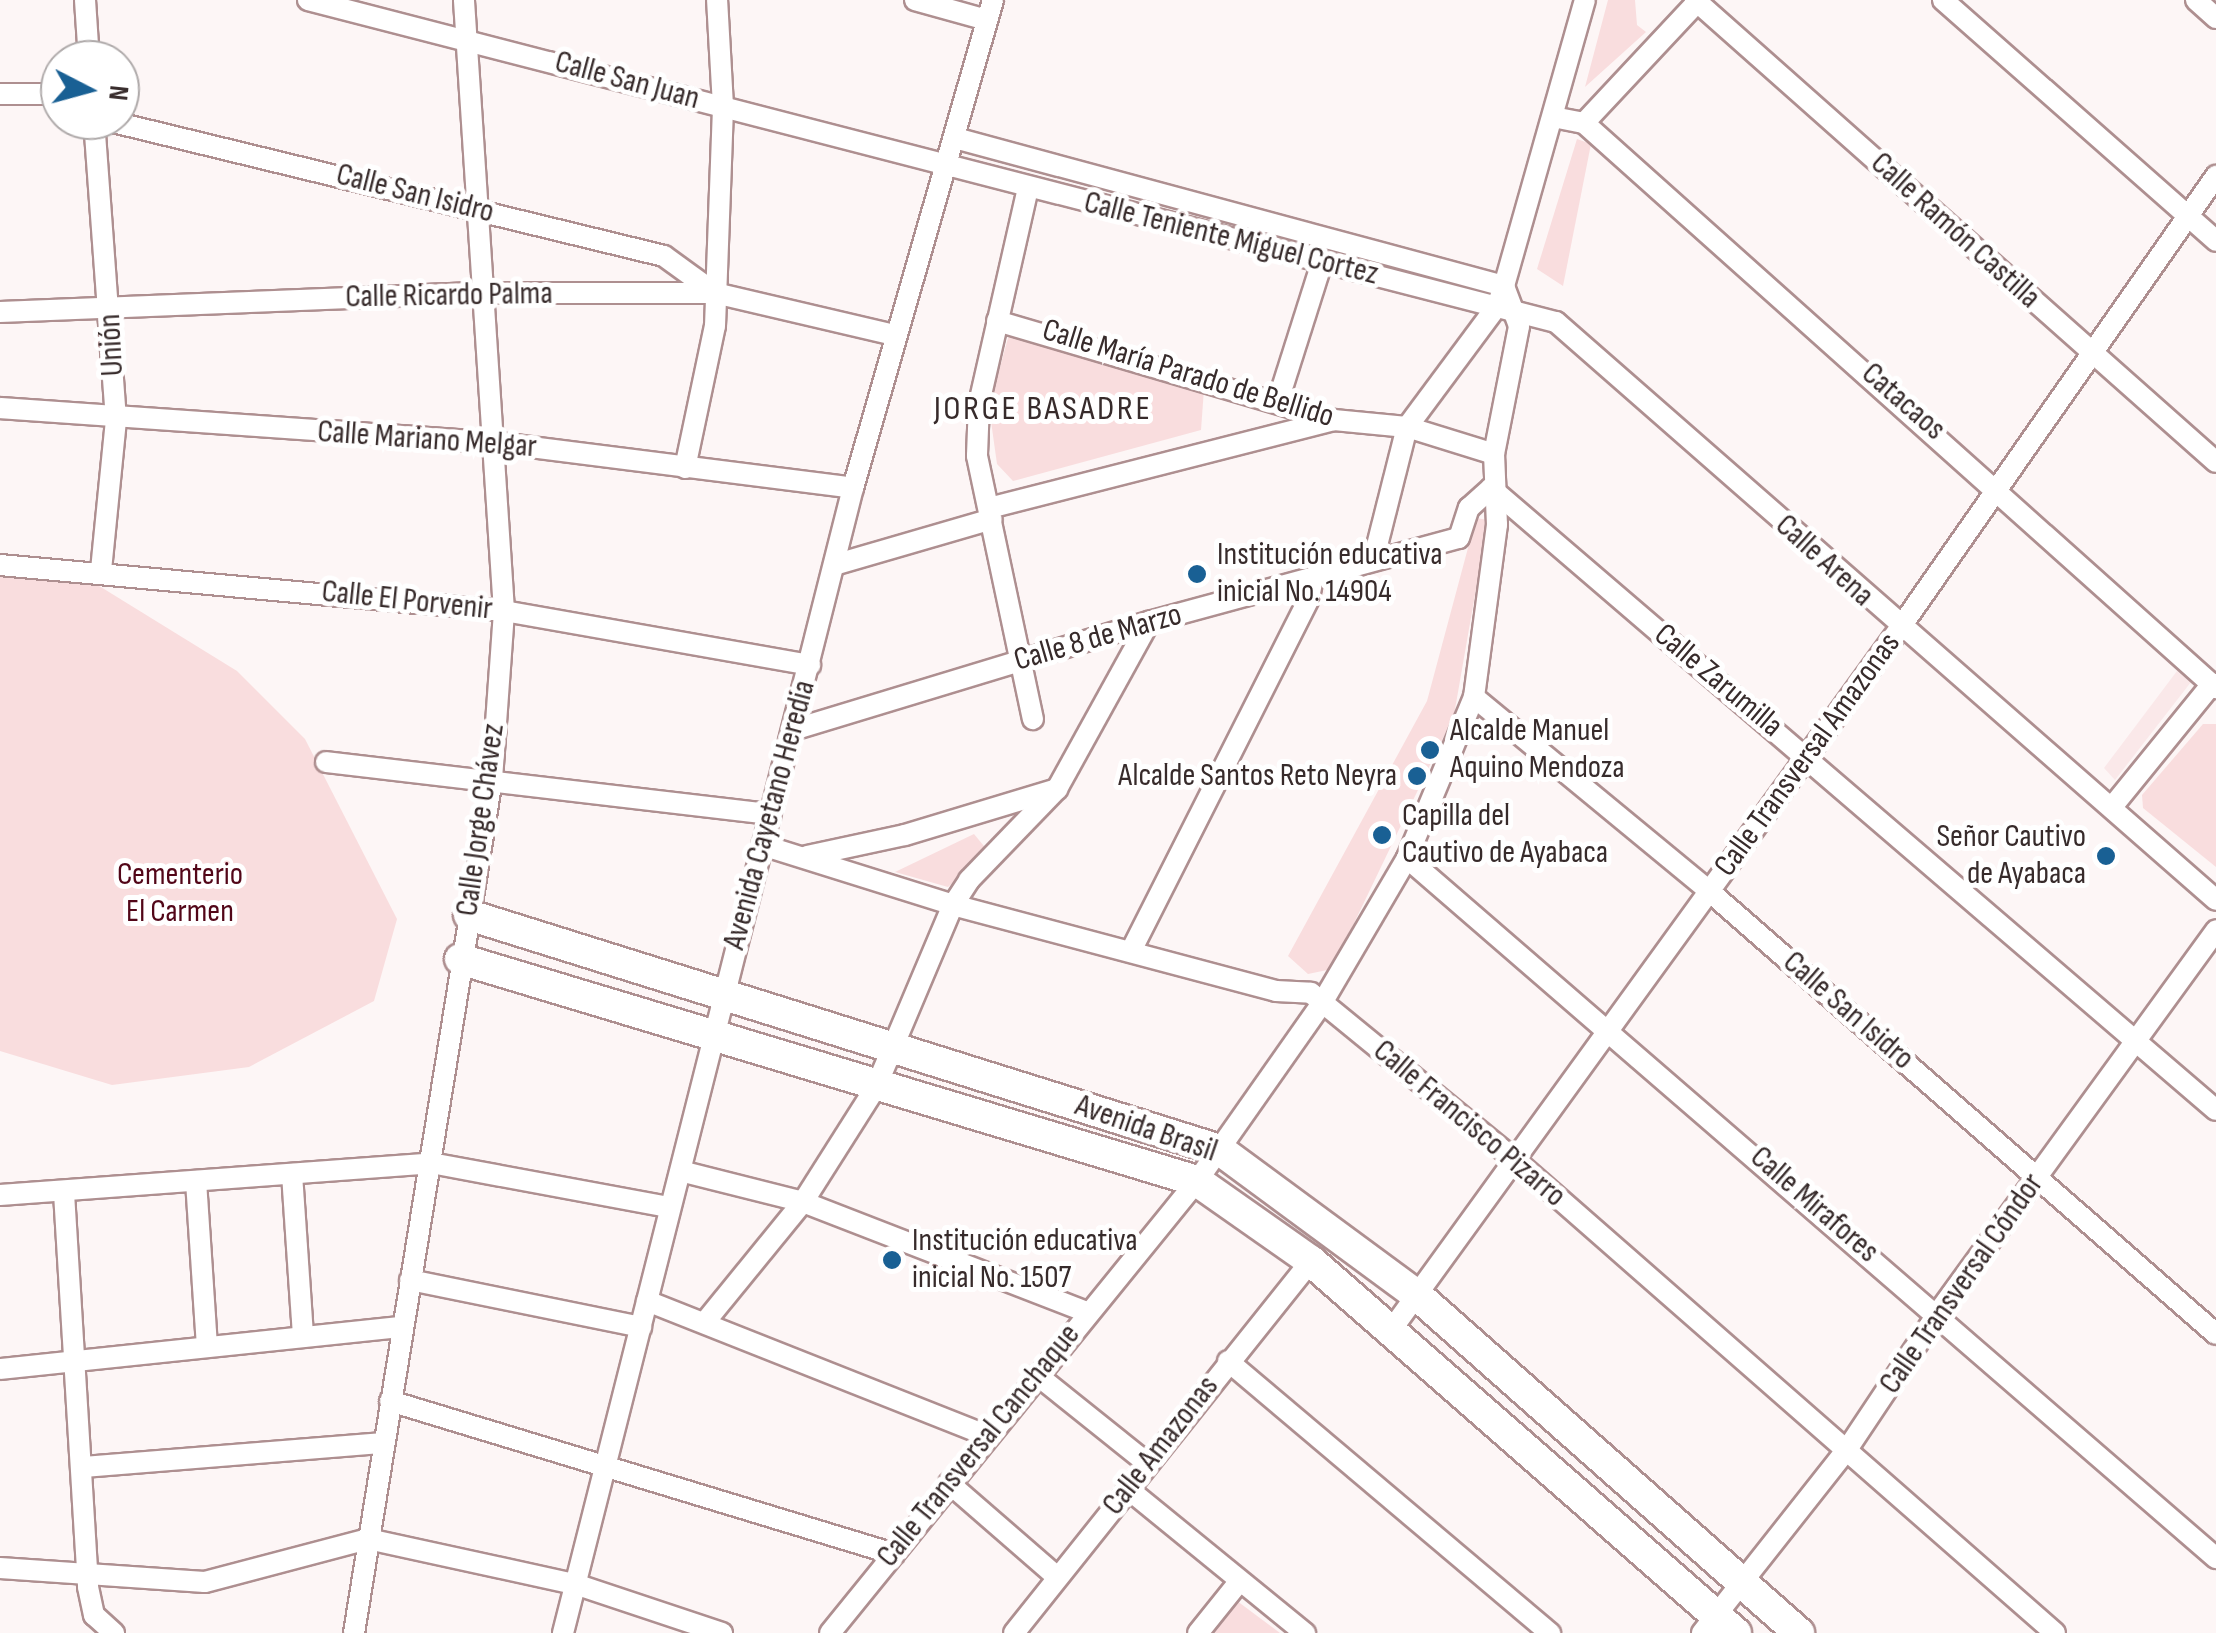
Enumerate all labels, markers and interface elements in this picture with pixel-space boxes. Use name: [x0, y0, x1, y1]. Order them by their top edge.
north arrow: [40, 40, 140, 140]
street label: Calle San Juan: [551, 43, 703, 119]
text: N: [101, 84, 136, 102]
street label: Calle Ramón Castilla: [1862, 145, 2048, 317]
street label: Calle San Isidro: [332, 156, 498, 232]
street label: Calle Teniente Miguel Cortez: [1080, 184, 1382, 294]
street label: Calle Ricardo Palma: [345, 275, 553, 317]
street label: Calle María Parado de Bellido: [1038, 311, 1338, 437]
street label: Unión: [91, 313, 133, 377]
street label: Catacaos: [1853, 355, 1953, 449]
district label: JORGE BASADRE: [934, 388, 1152, 430]
street label: Calle Mariano Melgar: [316, 413, 538, 467]
street label: Calle Arena: [1767, 507, 1881, 615]
place label: Institución educativa inicial No. 14904: [1217, 537, 1443, 612]
marker: Institución educativa inicial No. 14904: [1186, 563, 1208, 585]
street label: Calle El Porvenir: [320, 573, 494, 629]
street label: Calle 8 de Marzo: [1010, 596, 1186, 680]
street label: Calle Zarumilla: [1646, 616, 1790, 746]
street label: Calle Transversal Amazonas: [1707, 626, 1909, 884]
street label: Avenida Cayetano Heredia: [716, 676, 824, 954]
place label: Alcalde Manuel Aquino Mendoza: [1450, 713, 1625, 788]
street label: Calle Jorge Chávez: [449, 721, 513, 919]
marker: Alcalde Manuel Aquino Mendoza: [1419, 739, 1441, 761]
place label: Alcalde Santos Reto Neyra: [1118, 757, 1397, 795]
marker: Alcalde Santos Reto Neyra: [1406, 765, 1428, 787]
place label: Capilla del Cautivo de Ayabaca: [1402, 798, 1608, 873]
place label: Señor Cautivo de Ayabaca: [1936, 819, 2086, 894]
marker: Capilla del Cautivo de Ayabaca: [1371, 824, 1393, 846]
marker: Señor Cautivo de Ayabaca: [2095, 845, 2117, 867]
park label: Cementerio El Carmen: [117, 857, 243, 932]
street label: Calle San Isidro: [1775, 944, 1921, 1078]
street label: Calle Francisco Pizarro: [1365, 1032, 1573, 1216]
street label: Avenida Brasil: [1070, 1087, 1222, 1171]
street label: Calle Mirafores: [1742, 1139, 1886, 1271]
street label: Calle Transversal Cóndor: [1872, 1166, 2052, 1402]
place label: Institución educativa inicial No. 1507: [912, 1223, 1138, 1298]
marker: Institución educativa inicial No. 1507: [881, 1249, 903, 1271]
street label: Calle Transversal Canchaque: [869, 1317, 1089, 1575]
street label: Calle Amazonas: [1095, 1369, 1227, 1523]

